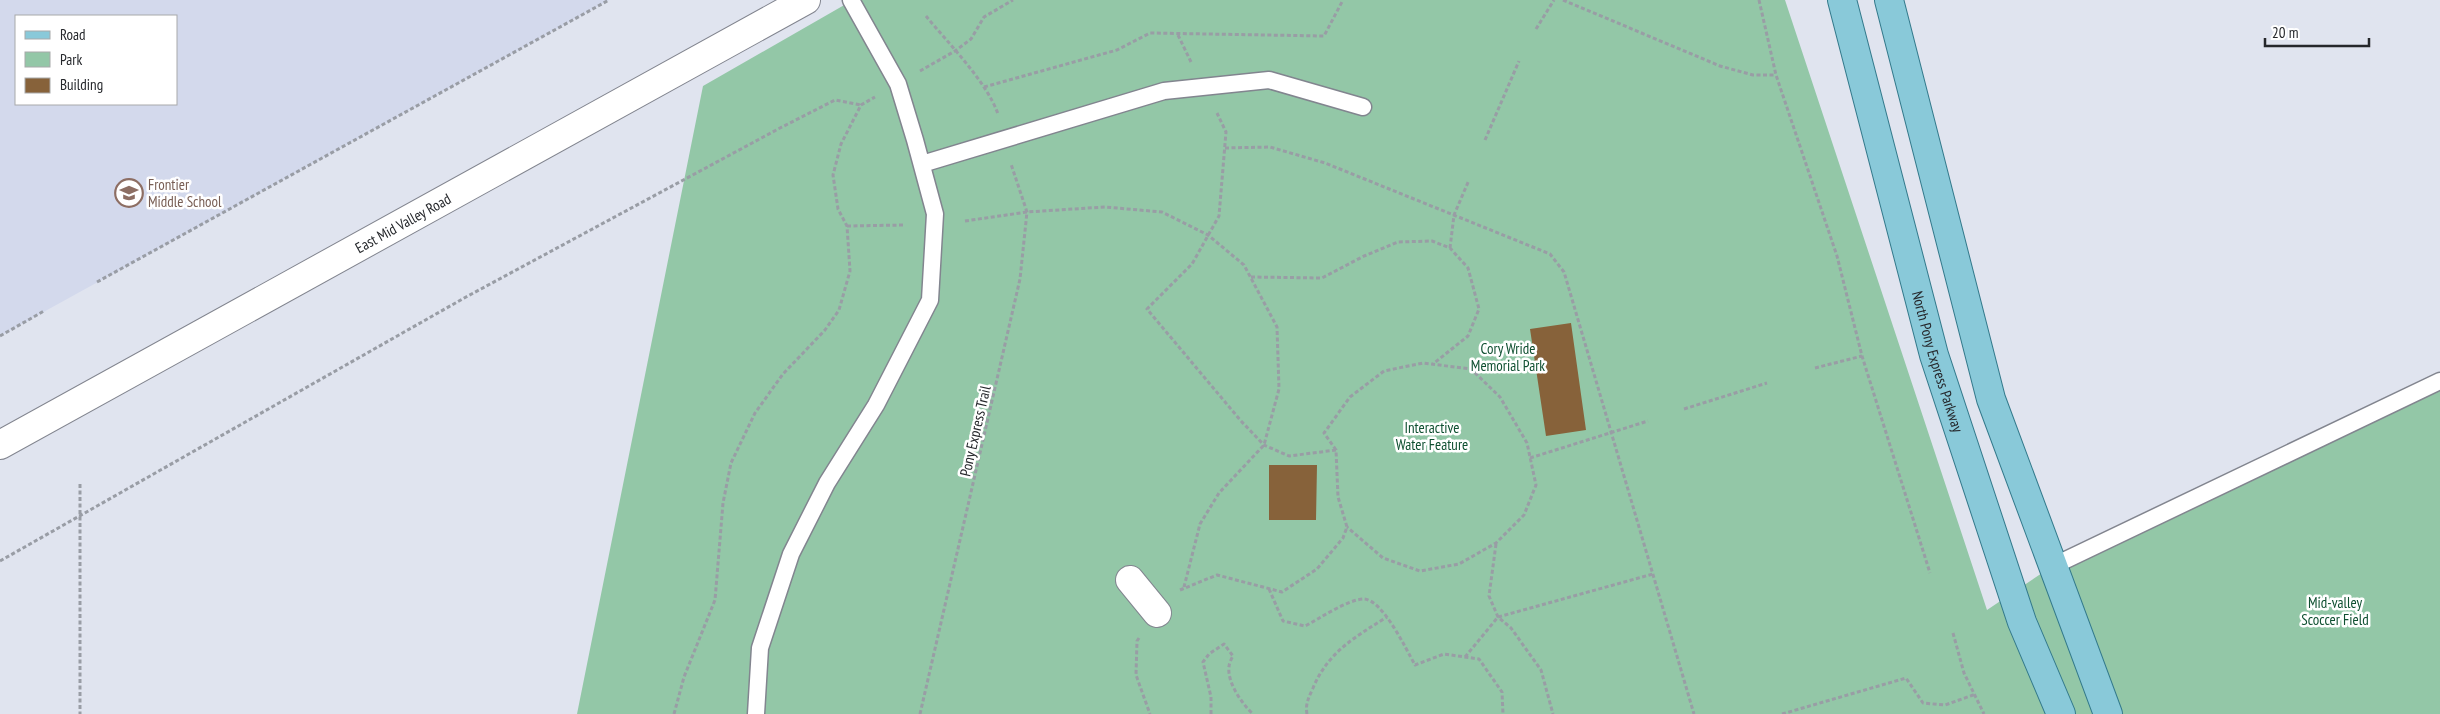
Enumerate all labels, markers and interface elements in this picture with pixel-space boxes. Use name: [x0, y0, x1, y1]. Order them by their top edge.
legend: [15, 15, 178, 105]
scale bar: [2265, 15, 2369, 47]
text: 20 m: [2272, 23, 2298, 42]
text: Road: [60, 25, 86, 44]
text: Park: [60, 50, 82, 69]
text: Building: [60, 75, 103, 94]
place label: Frontier Middle School: [148, 175, 222, 211]
school or university icon: Frontier Middle School: [114, 178, 144, 208]
street label: East Mid Valley Road: [352, 189, 454, 257]
street label: North Pony Express Parkway: [1908, 289, 1968, 435]
park label: Cory Wride Memorial Park: [1471, 339, 1545, 375]
street label: Pony Express Trail: [955, 383, 995, 478]
park label: Interactive Water Feature: [1396, 418, 1468, 454]
park label: Mid-valley Scoccer Field: [2301, 593, 2369, 629]

